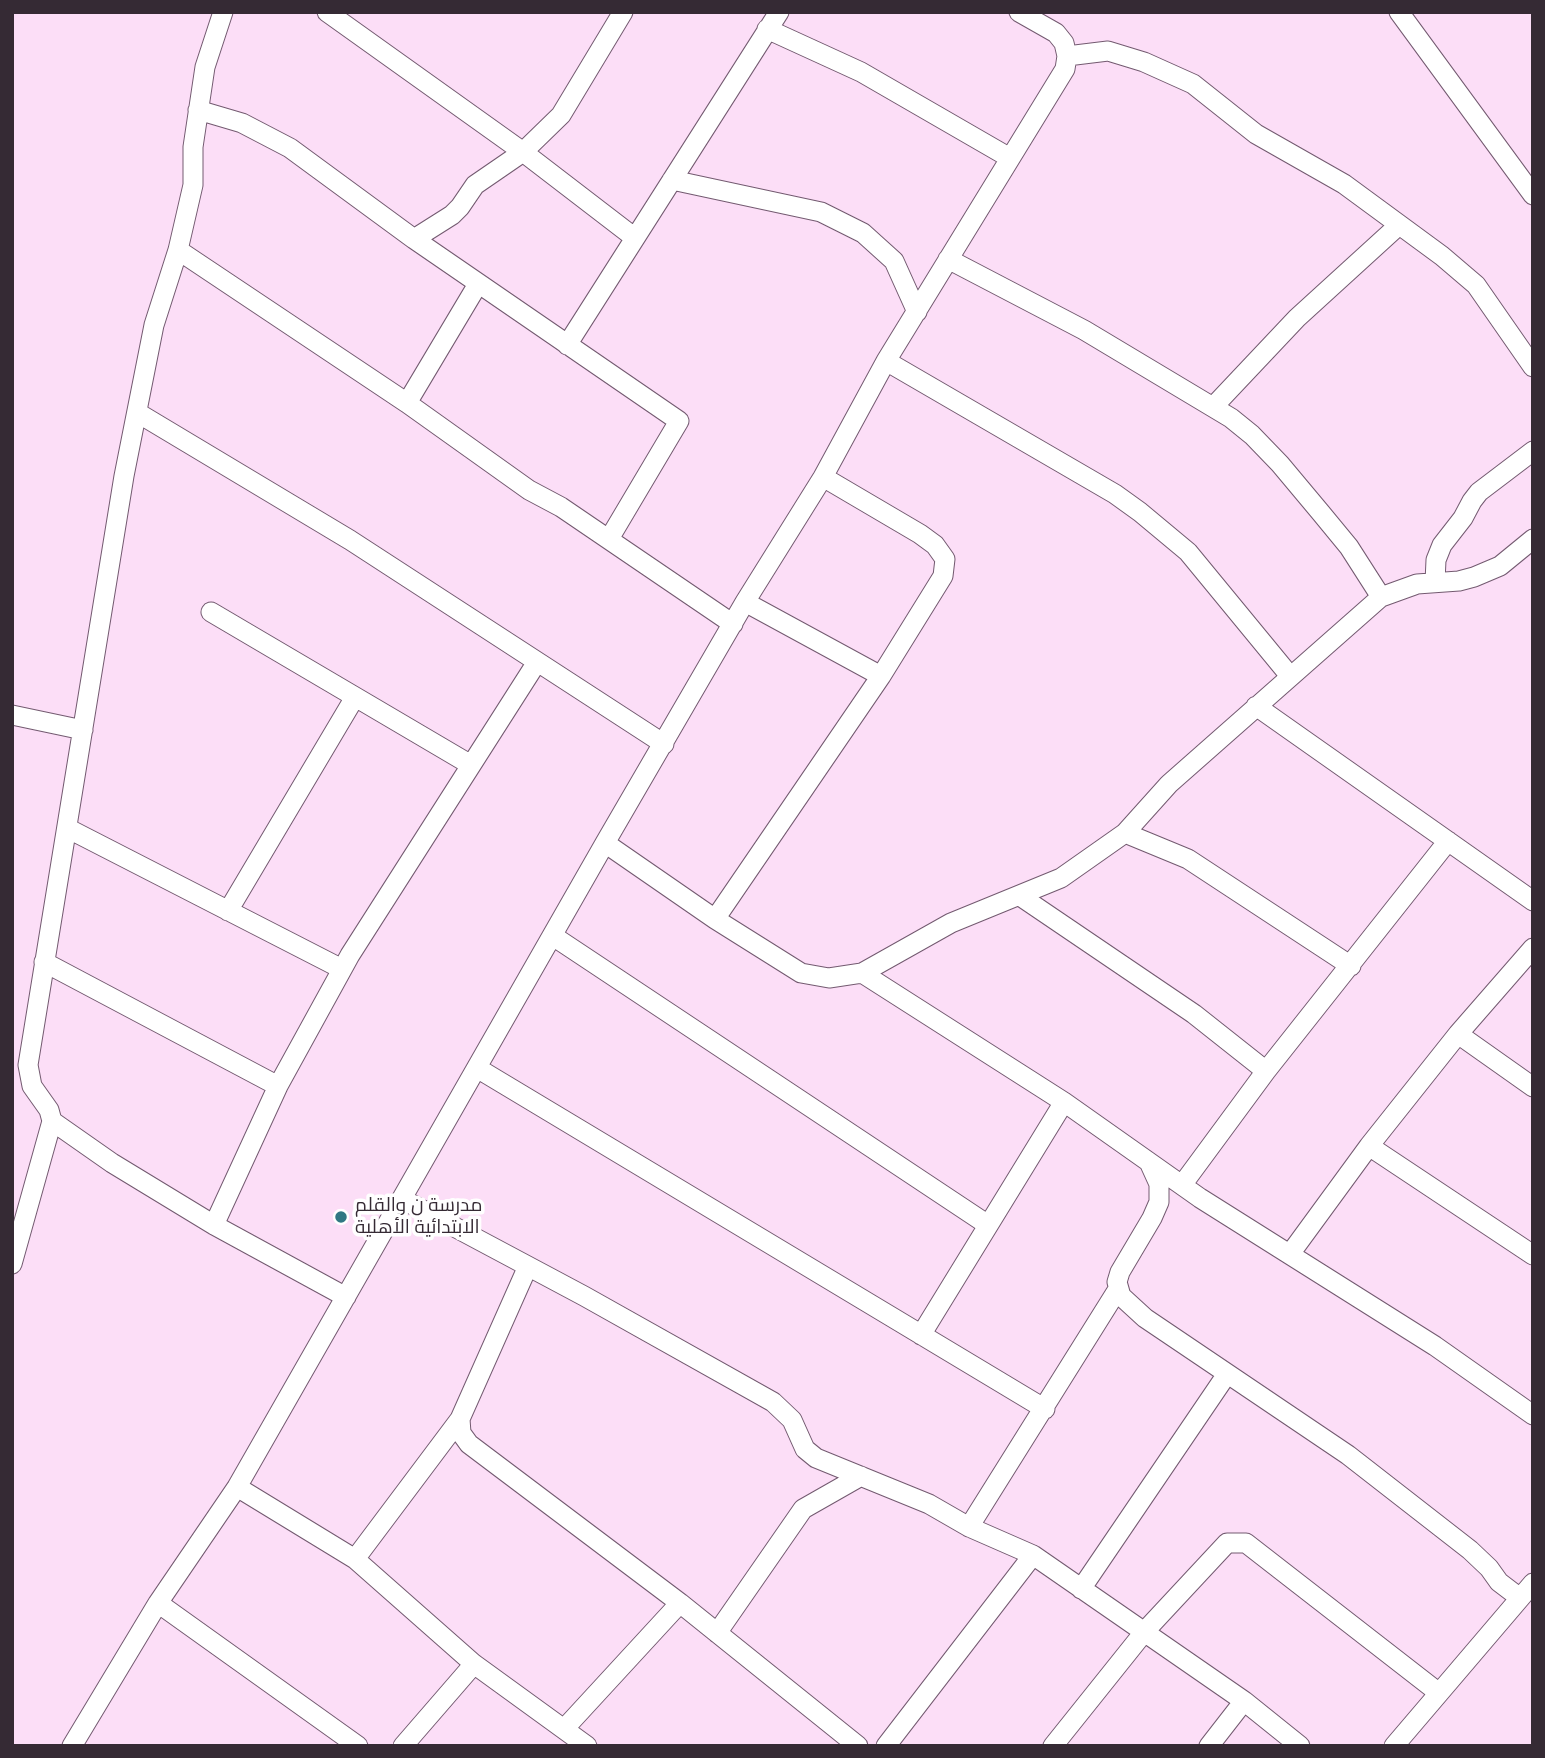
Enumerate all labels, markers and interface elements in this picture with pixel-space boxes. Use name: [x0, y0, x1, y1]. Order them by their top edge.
place label: مدرسة ن والقلم الابتدائية الأهلية: [355, 1195, 482, 1239]
marker: مدرسة ن والقلم الابتدائية الأهلية: [333, 1209, 349, 1225]

